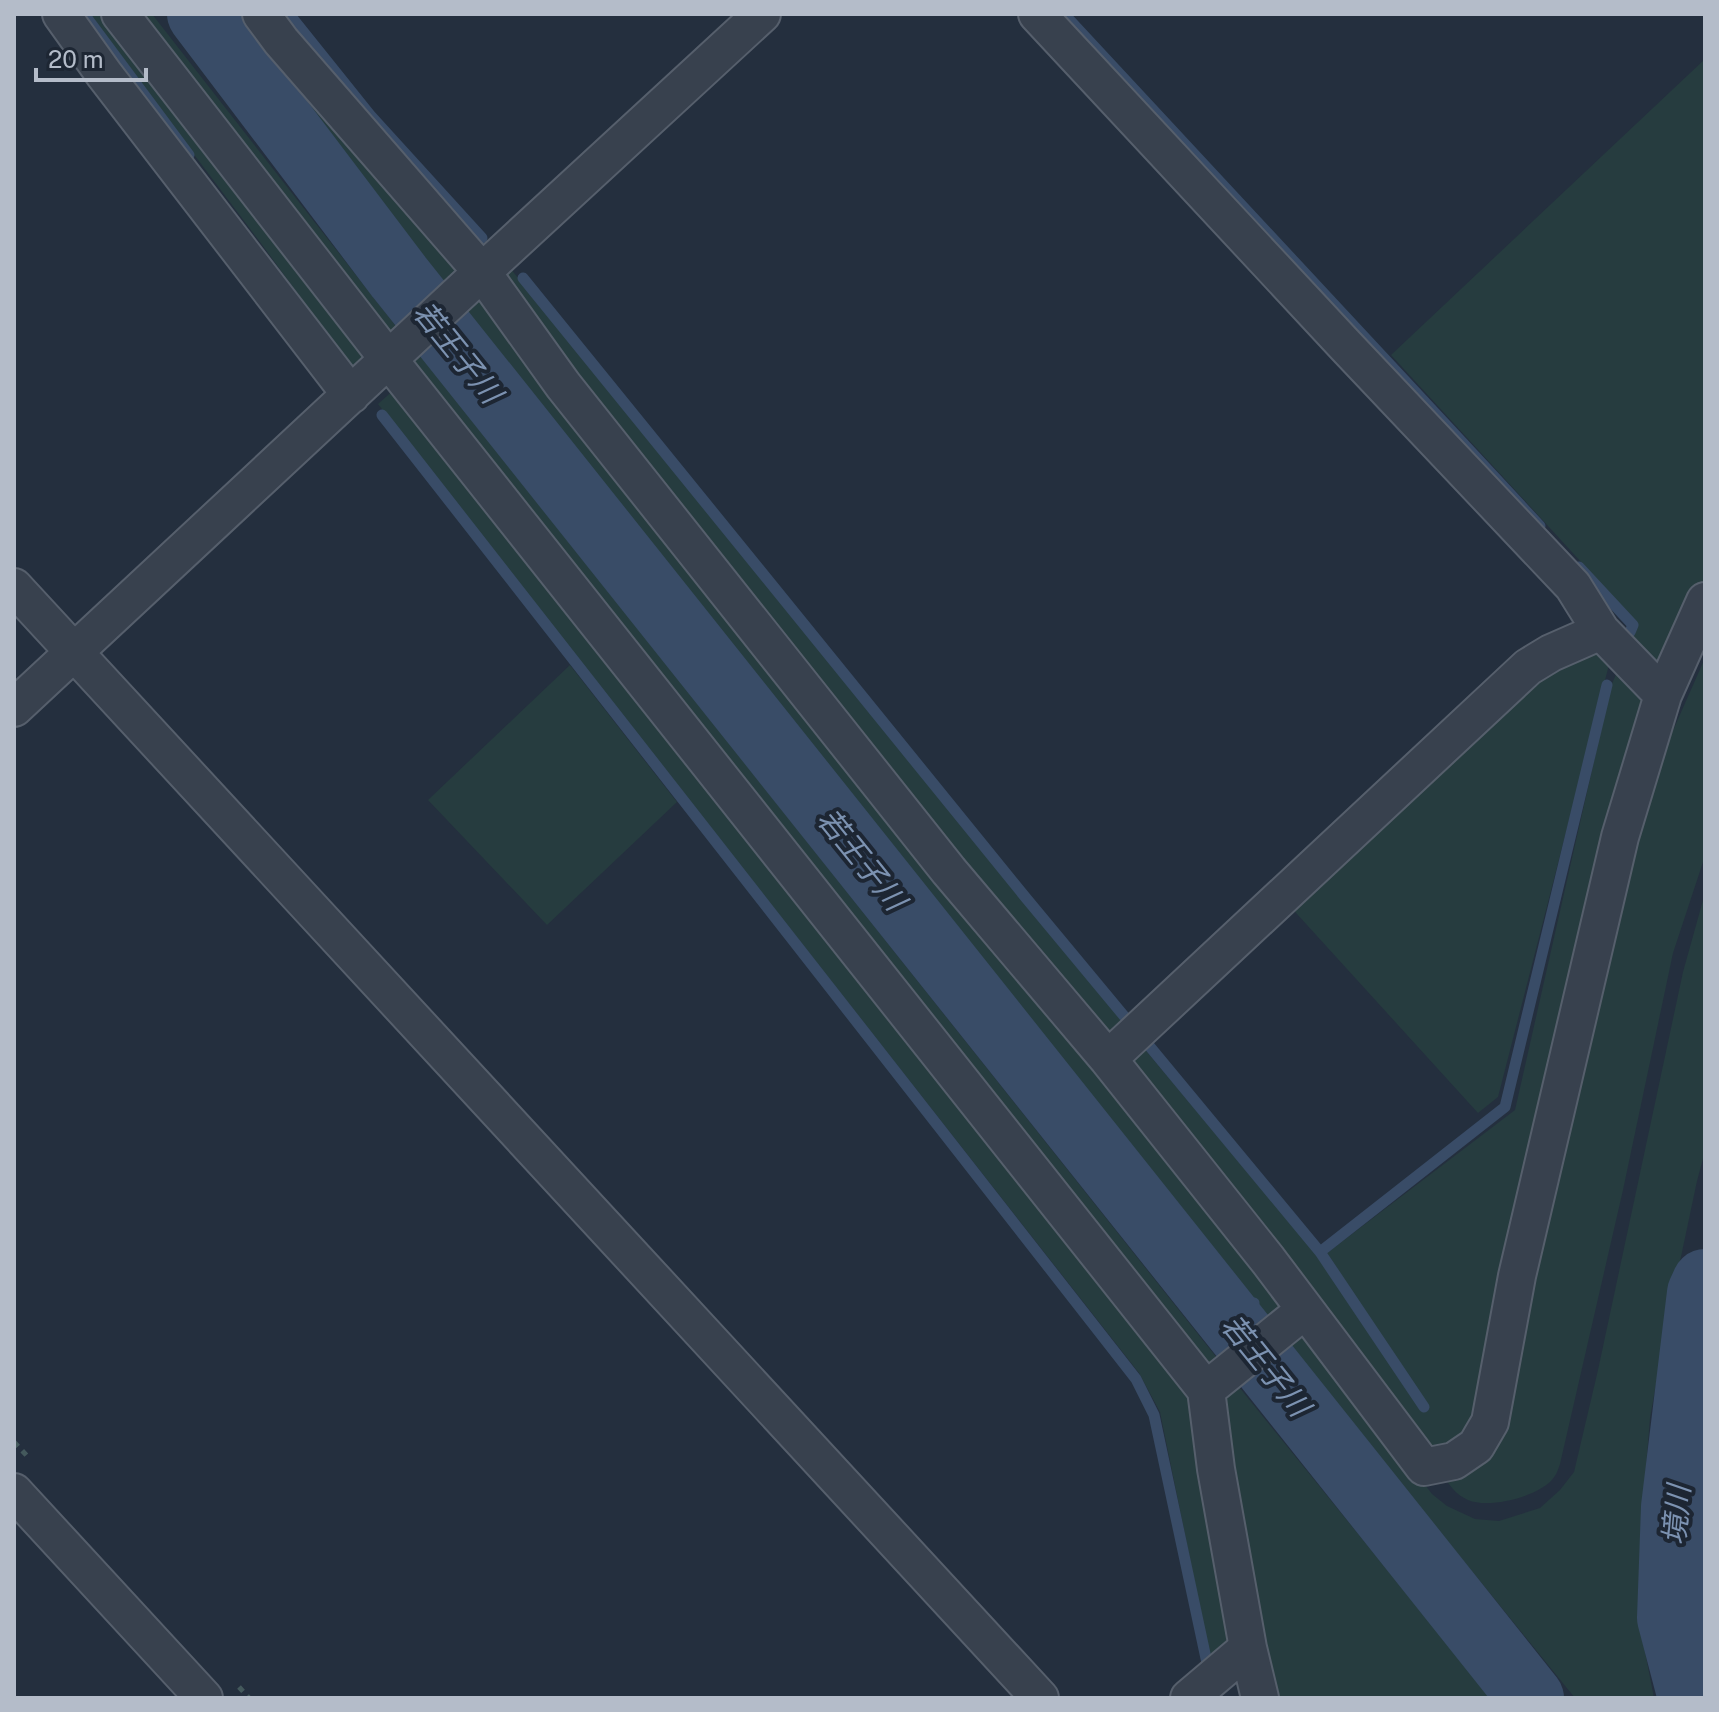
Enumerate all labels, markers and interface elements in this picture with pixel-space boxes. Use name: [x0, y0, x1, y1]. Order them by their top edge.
scale bar: [36, 32, 146, 82]
text: 20 m: [48, 45, 104, 73]
water label: 若王子川: [406, 294, 512, 412]
water label: 若王子川: [810, 801, 916, 919]
water label: 若王子川: [1214, 1307, 1320, 1425]
water label: 境川: [1655, 1481, 1697, 1546]

